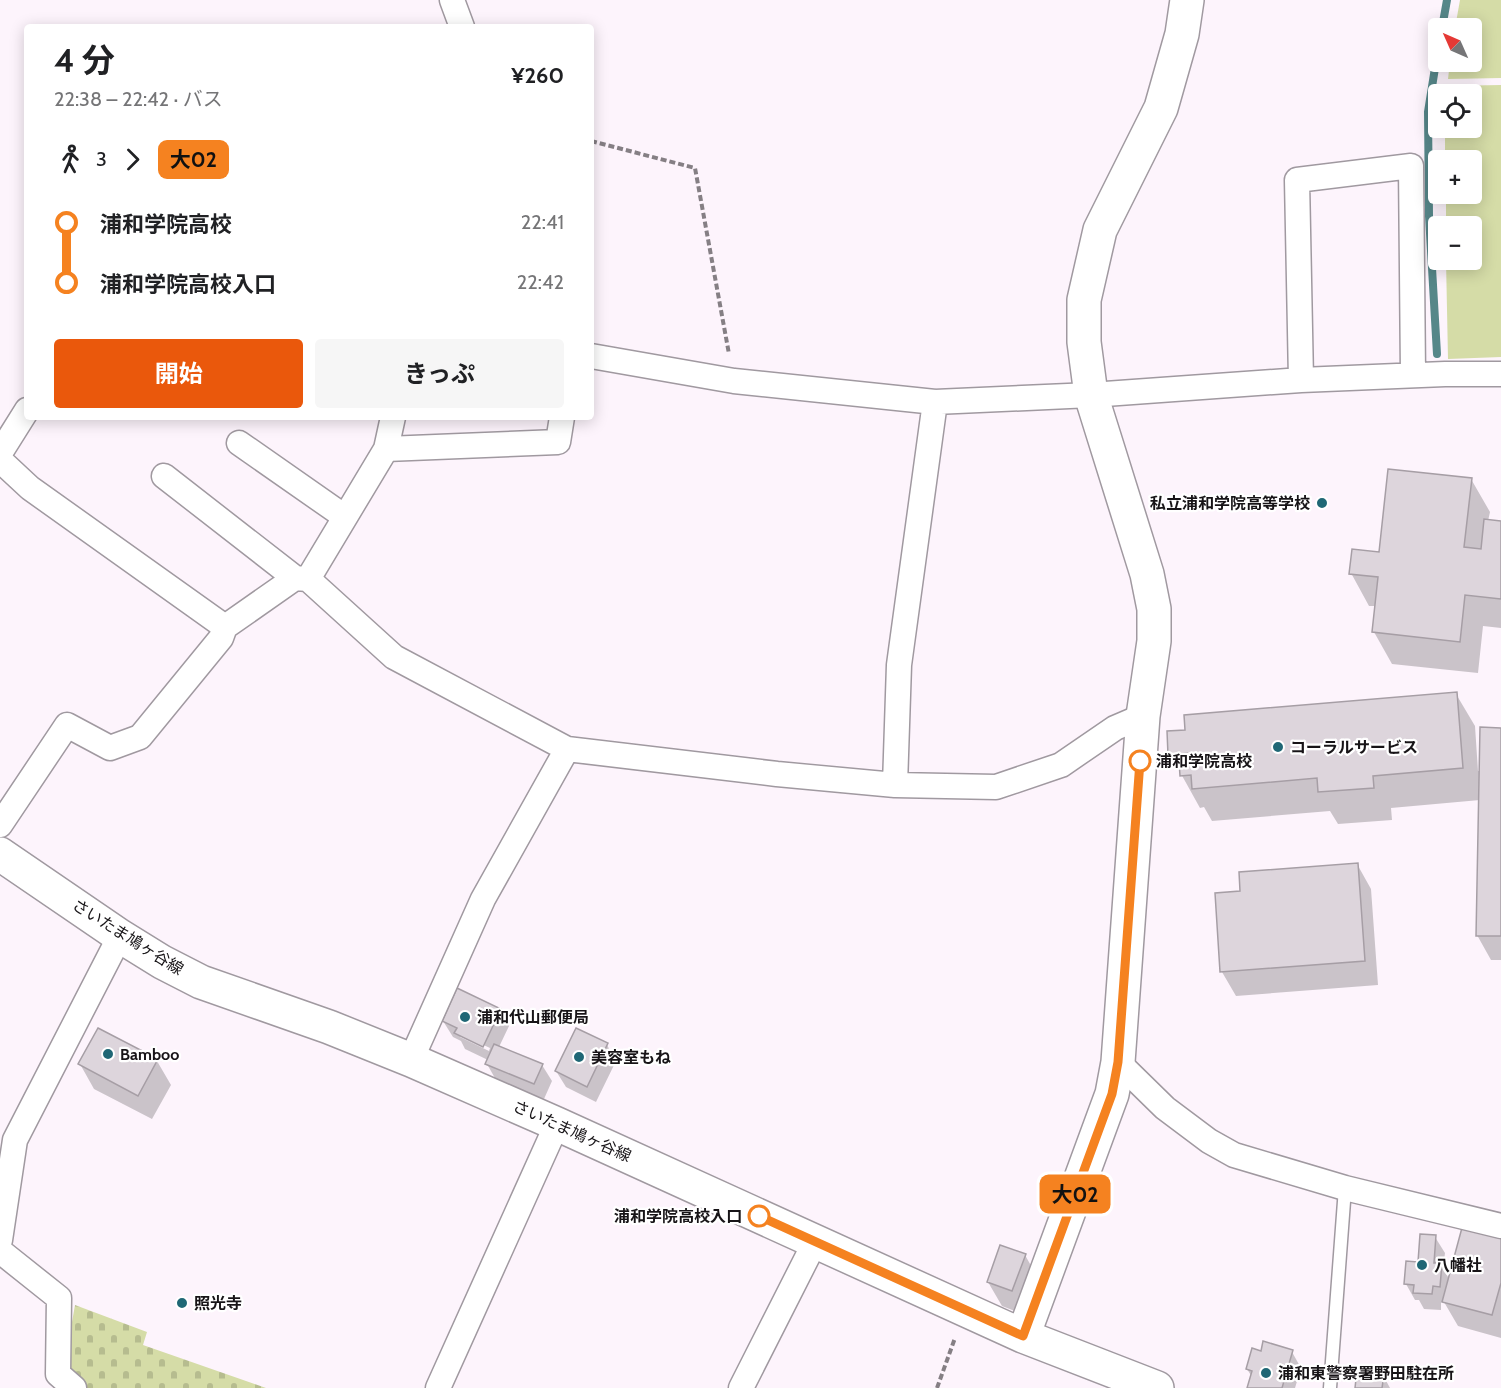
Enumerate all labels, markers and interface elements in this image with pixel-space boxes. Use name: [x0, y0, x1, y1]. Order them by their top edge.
north arrow: [1428, 18, 1482, 72]
map controls: [1428, 18, 1482, 270]
text: 4 分: [54, 40, 115, 80]
text: ¥260: [511, 62, 564, 89]
button: locate: [1428, 84, 1482, 138]
text: 22:38 – 22:42 · バス: [54, 87, 223, 111]
icon: walk: [54, 143, 87, 176]
icon: forward: [116, 143, 149, 176]
text: 3: [96, 147, 107, 171]
text: 大02: [170, 147, 217, 172]
button: +: [1428, 150, 1482, 204]
text: 22:41: [521, 210, 564, 234]
text: 浦和学院高校: [100, 211, 232, 238]
button: −: [1428, 216, 1482, 270]
text: 22:42: [517, 270, 564, 294]
text: 浦和学院高校入口: [100, 271, 276, 298]
button: 開始: [54, 339, 303, 408]
button: きっぷ: [315, 339, 564, 408]
place label: 私立浦和学院高等学校: [1150, 494, 1310, 513]
marker: 私立浦和学院高等学校: [1315, 496, 1329, 510]
place label: コーラルサービス: [1290, 738, 1418, 757]
marker: コーラルサービス: [1271, 740, 1285, 754]
marker: 浦和学院高校: [1129, 750, 1151, 772]
place label: 浦和学院高校: [1156, 752, 1252, 771]
street label: さいたま鳩ヶ谷線: [69, 895, 187, 979]
place label: 浦和代山郵便局: [477, 1008, 589, 1027]
marker: 浦和代山郵便局: [458, 1010, 472, 1024]
place label: Bamboo: [120, 1045, 179, 1064]
marker: Bamboo: [101, 1047, 115, 1061]
place label: 美容室もね: [591, 1048, 671, 1067]
marker: 美容室もね: [572, 1050, 586, 1064]
street label: さいたま鳩ヶ谷線: [510, 1096, 634, 1166]
line badge: 大02: [1040, 1174, 1110, 1214]
text: 大02: [1052, 1182, 1098, 1207]
marker: 浦和学院高校入口: [748, 1205, 770, 1227]
place label: 浦和学院高校入口: [614, 1207, 742, 1226]
place label: 八幡社: [1434, 1256, 1482, 1275]
marker: 八幡社: [1415, 1258, 1429, 1272]
place label: 照光寺: [194, 1294, 242, 1313]
marker: 照光寺: [175, 1296, 189, 1310]
place label: 浦和東警察署野田駐在所: [1278, 1364, 1454, 1383]
marker: 浦和東警察署野田駐在所: [1259, 1366, 1273, 1380]

